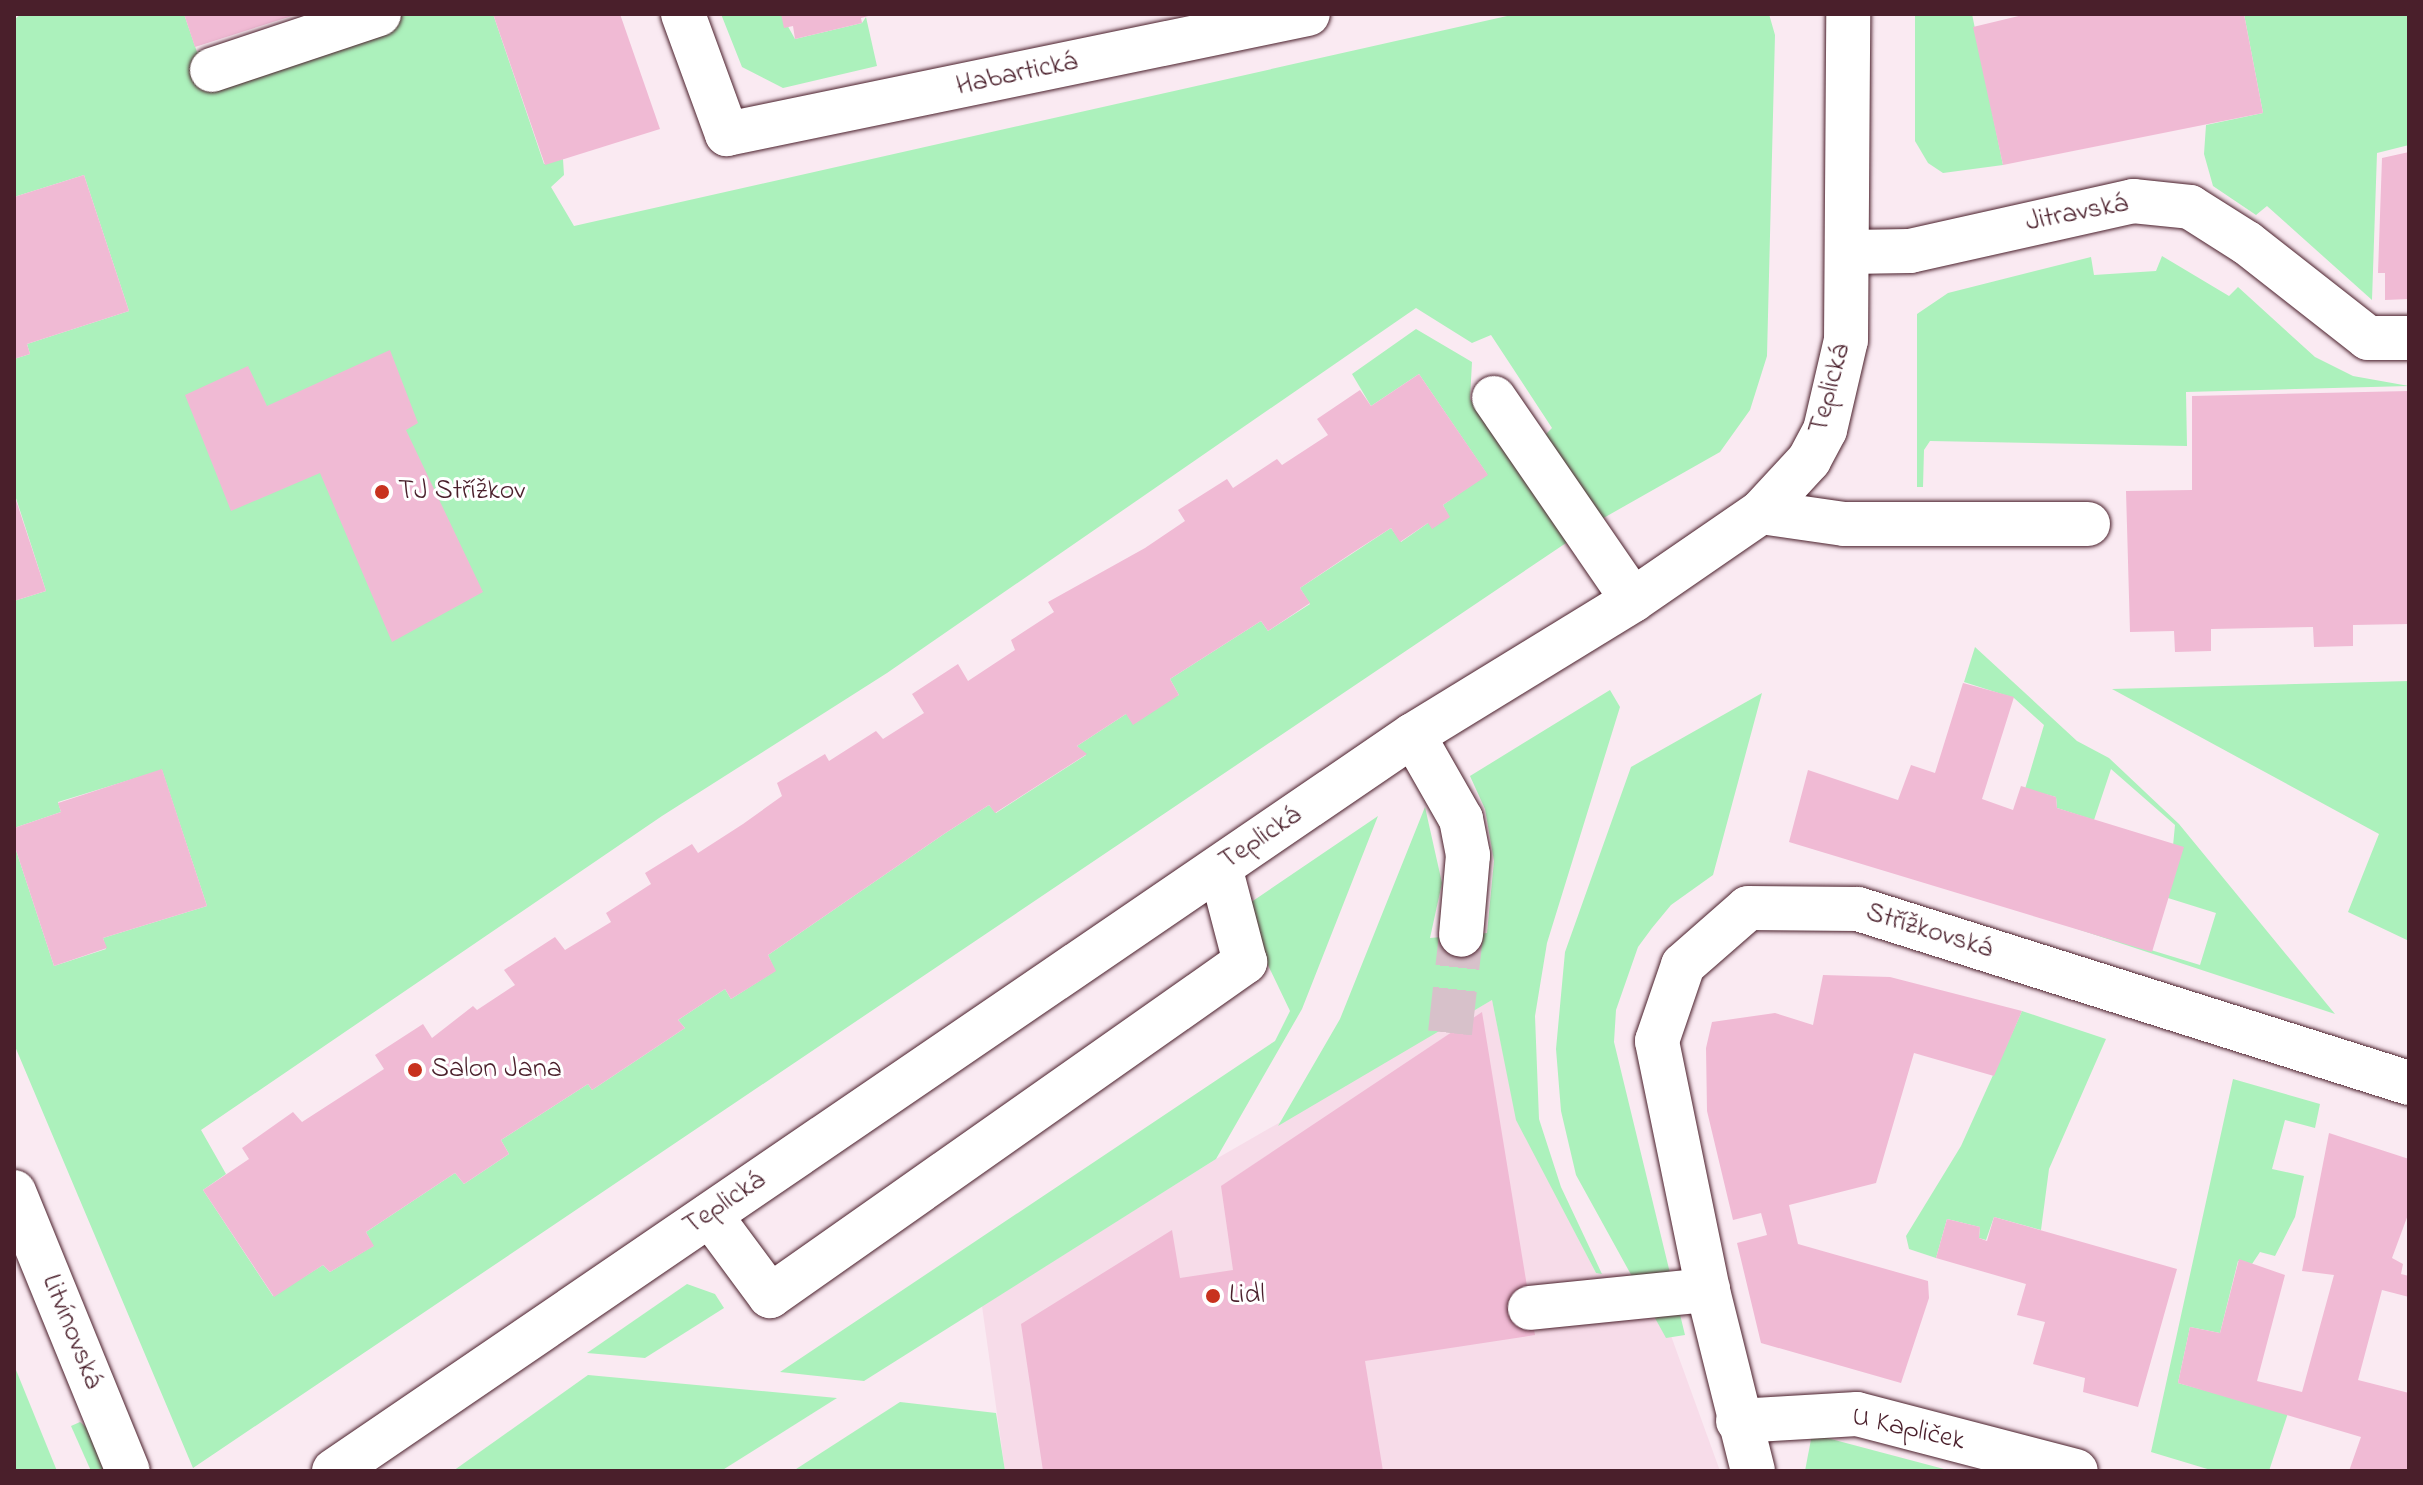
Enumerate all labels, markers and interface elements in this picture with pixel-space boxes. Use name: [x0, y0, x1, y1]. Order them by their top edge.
street label: Habartická: [953, 46, 1081, 104]
street label: Jitravská: [2023, 188, 2131, 240]
street label: Teplická: [1803, 340, 1859, 438]
place label: TJ Střížkov: [398, 475, 525, 509]
marker: TJ Střížkov: [373, 483, 391, 501]
street label: Teplická: [1214, 799, 1308, 879]
street label: Střížkovská: [1861, 897, 1997, 967]
place label: Salon Jana: [431, 1053, 562, 1087]
marker: Salon Jana: [406, 1061, 424, 1079]
street label: Teplická: [678, 1164, 772, 1244]
street label: Litvínovská: [33, 1270, 109, 1394]
place label: Lidl: [1229, 1279, 1265, 1313]
marker: Lidl: [1204, 1287, 1222, 1305]
street label: U Kapliček: [1848, 1401, 1968, 1459]

